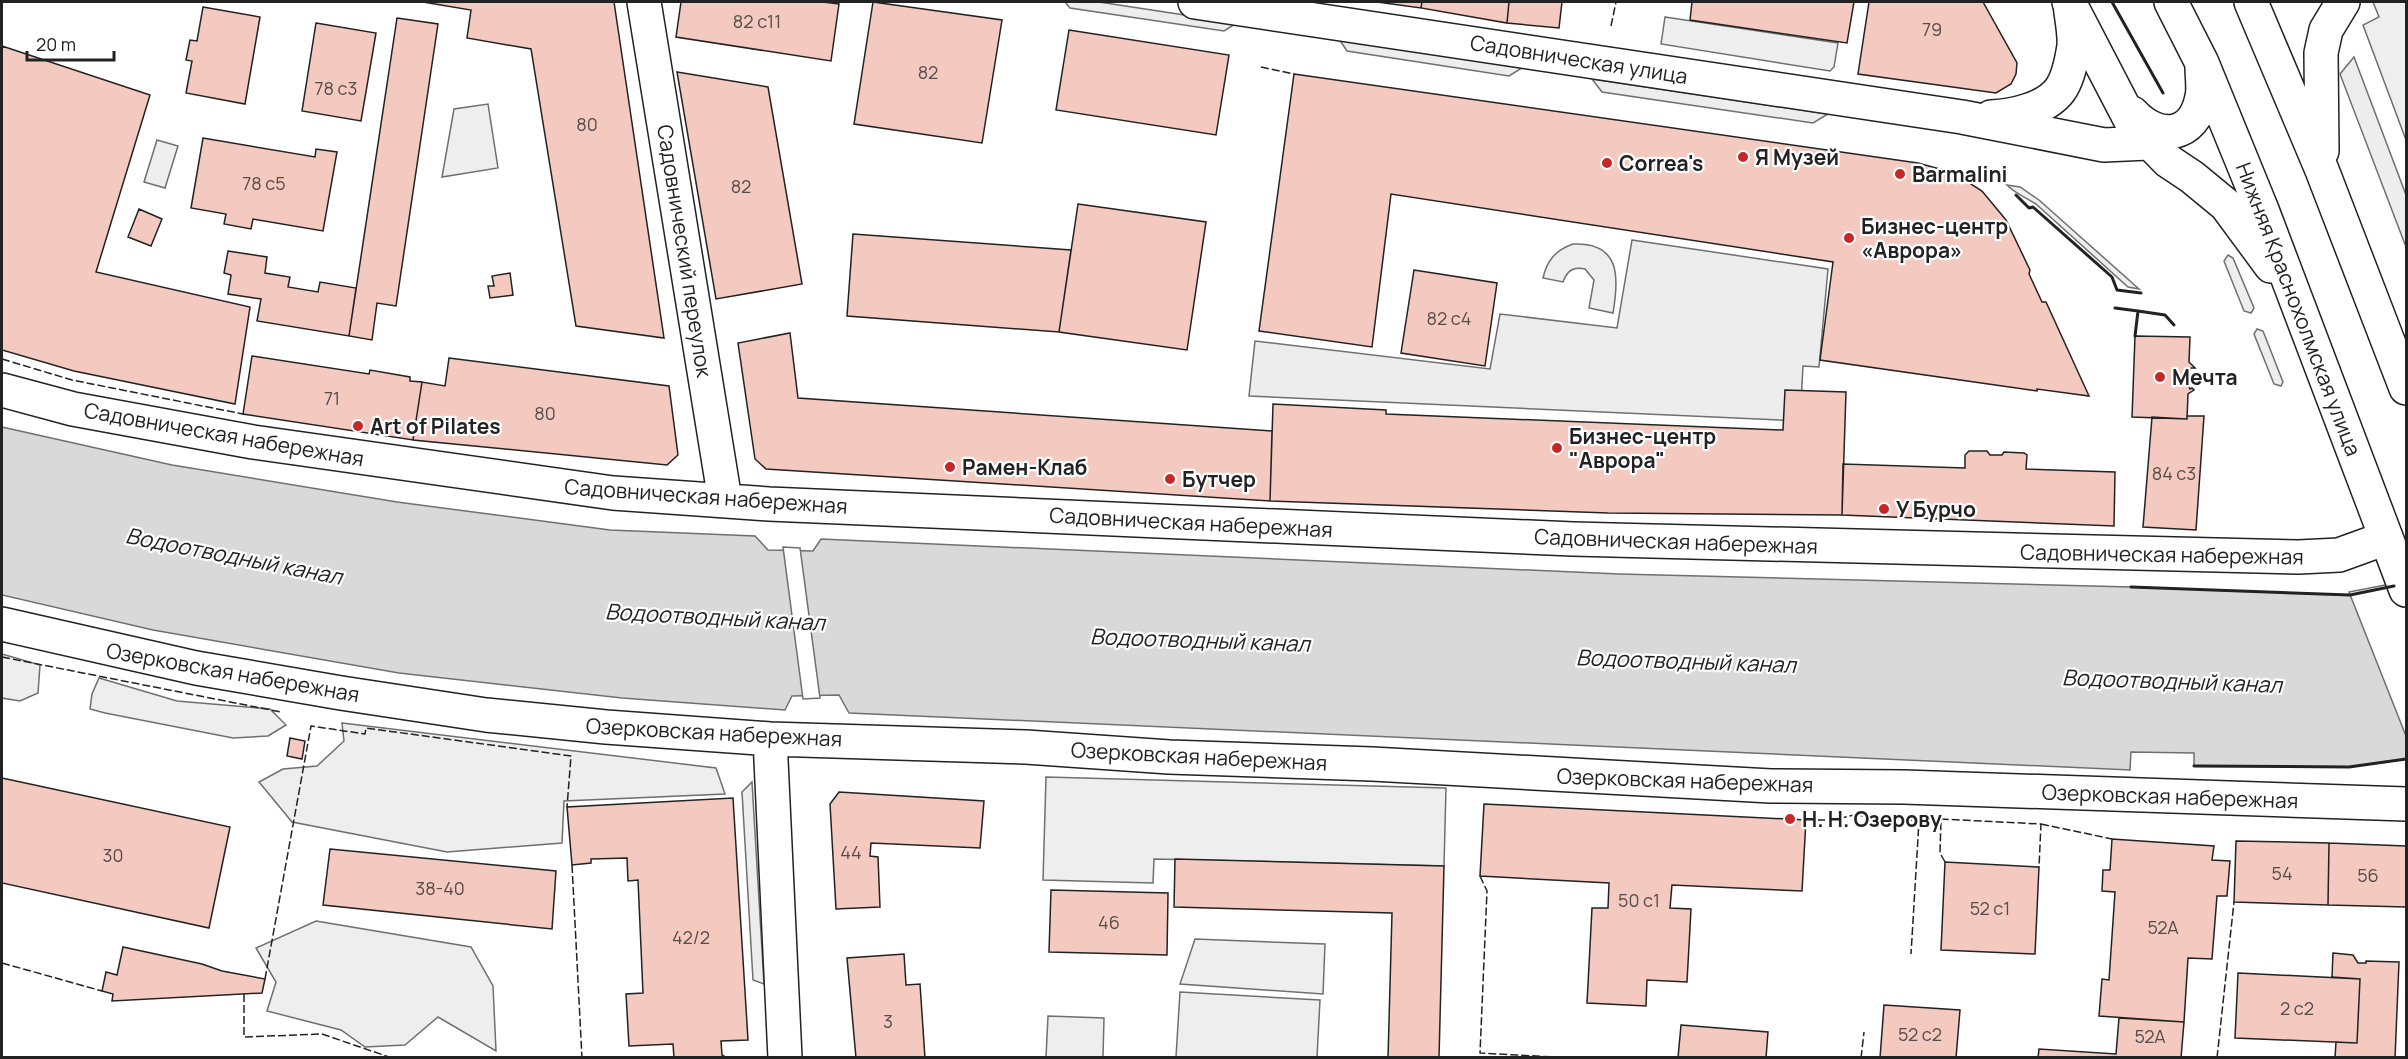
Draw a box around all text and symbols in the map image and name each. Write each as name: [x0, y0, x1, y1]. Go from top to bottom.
house number: 82 с11: [733, 9, 781, 33]
house number: 79: [1922, 17, 1942, 41]
scale bar: [27, 24, 114, 62]
street label: Садовническая улица: [1468, 28, 1690, 90]
text: 20 m: [36, 32, 76, 56]
house number: 82: [918, 60, 938, 84]
house number: 78 с3: [314, 76, 358, 100]
house number: 80: [576, 112, 598, 136]
street label: Садовнический переулок: [651, 123, 719, 380]
place label: Я Музей: [1755, 143, 1839, 171]
place label: Correa's: [1619, 149, 1703, 177]
marker: Я Музей: [1736, 150, 1750, 164]
marker: Correa's: [1600, 156, 1614, 170]
street label: Нижняя Краснохолмская улица: [2230, 158, 2368, 460]
place label: Barmalini: [1912, 160, 2008, 188]
marker: Barmalini: [1893, 167, 1907, 181]
house number: 78 с5: [242, 171, 286, 195]
house number: 82: [731, 174, 751, 198]
place label: Бизнес-центр «Аврора»: [1861, 212, 2008, 264]
marker: Бизнес-центр «Аврора»: [1842, 231, 1856, 245]
house number: 82 с4: [1427, 306, 1471, 330]
place label: Мечта: [2172, 363, 2238, 391]
marker: Мечта: [2153, 370, 2167, 384]
house number: 71: [324, 386, 340, 410]
street label: Садовническая набережная: [82, 396, 366, 472]
house number: 80: [534, 401, 556, 425]
place label: Art of Pilates: [370, 412, 501, 440]
marker: Art of Pilates: [351, 419, 365, 433]
place label: Бизнес-центр "Аврора": [1569, 422, 1716, 474]
marker: Бизнес-центр "Аврора": [1550, 441, 1564, 455]
place label: Рамен-Клаб: [962, 453, 1087, 481]
marker: Рамен-Клаб: [943, 460, 957, 474]
house number: 84 с3: [2152, 461, 2196, 485]
place label: Бутчер: [1182, 465, 1256, 493]
street label: Садовническая набережная: [564, 472, 848, 520]
marker: Бутчер: [1163, 472, 1177, 486]
place label: У Бурчо: [1896, 495, 1976, 523]
street label: Садовническая набережная: [1049, 501, 1333, 543]
marker: У Бурчо: [1877, 502, 1891, 516]
water label: Водоотводный канал: [123, 520, 347, 592]
street label: Садовническая набережная: [1534, 522, 1818, 560]
street label: Садовническая набережная: [2020, 538, 2304, 570]
water label: Водоотводный канал: [604, 596, 828, 638]
water label: Водоотводный канал: [1089, 621, 1313, 659]
street label: Озерковская набережная: [104, 636, 362, 708]
water label: Водоотводный канал: [1575, 642, 1799, 680]
water label: Водоотводный канал: [2061, 662, 2285, 700]
street label: Озерковская набережная: [585, 711, 843, 753]
street label: Озерковская набережная: [1070, 735, 1328, 777]
street label: Озерковская набережная: [1556, 762, 1814, 798]
street label: Озерковская набережная: [2041, 778, 2299, 814]
place label: Н. Н. Озерову: [1802, 805, 1942, 833]
marker: Н. Н. Озерову: [1783, 812, 1797, 826]
house number: 44: [840, 840, 862, 864]
house number: 30: [103, 843, 123, 867]
house number: 54: [2271, 861, 2293, 885]
house number: 56: [2357, 863, 2379, 887]
house number: 38-40: [415, 876, 465, 900]
house number: 50 с1: [1618, 888, 1660, 912]
house number: 52 с1: [1970, 896, 2010, 920]
house number: 46: [1098, 910, 1120, 934]
house number: 52А: [2147, 915, 2179, 939]
house number: 42/2: [672, 925, 710, 949]
house number: 2 с2: [2280, 996, 2314, 1020]
house number: 3: [883, 1009, 893, 1033]
house number: 52 с2: [1898, 1022, 1942, 1046]
house number: 52А: [2134, 1024, 2166, 1048]

